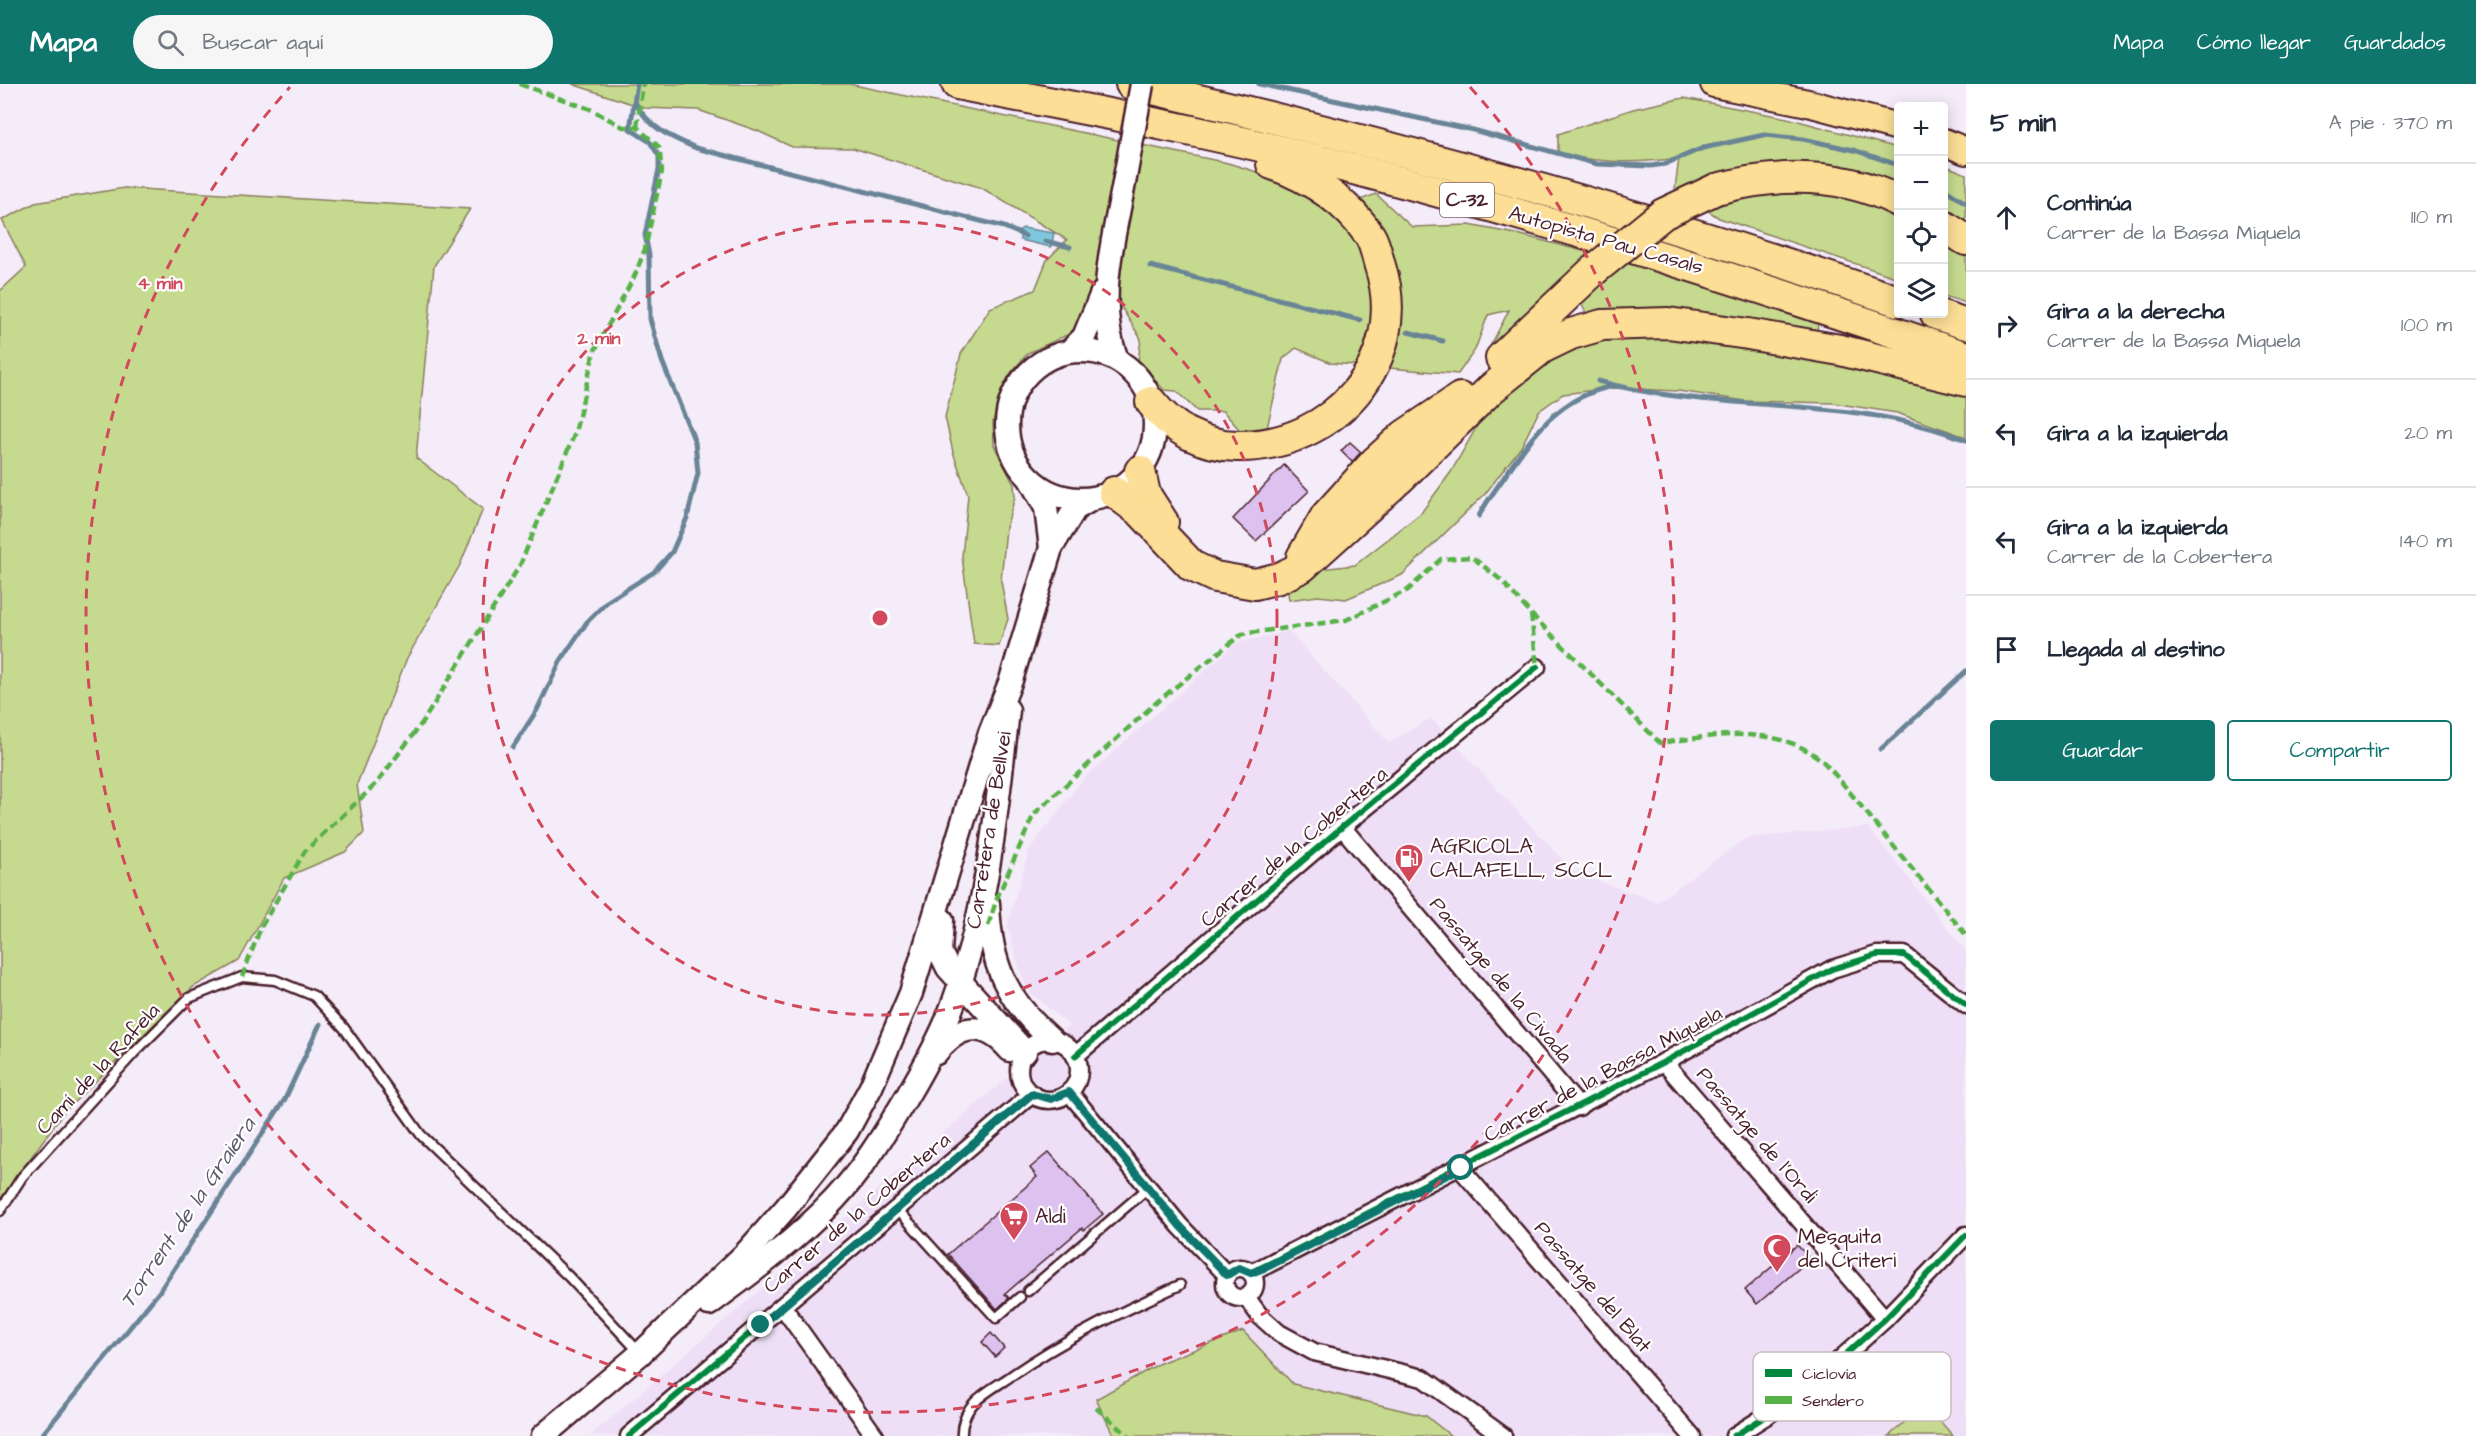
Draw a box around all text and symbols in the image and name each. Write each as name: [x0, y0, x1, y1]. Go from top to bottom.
search box: [133, 15, 553, 69]
text: Mapa: [30, 23, 97, 62]
icon: search: [154, 26, 187, 59]
text: Buscar aquí: [202, 27, 323, 58]
text: Mapa: [2113, 28, 2164, 57]
text: Cómo llegar: [2197, 28, 2311, 57]
text: Guardados: [2344, 28, 2446, 57]
map controls: [1894, 102, 1948, 318]
button: +: [1894, 102, 1948, 156]
text: 5 min: [1990, 105, 2056, 141]
text: A pie · 370 m: [2329, 109, 2452, 137]
button: −: [1894, 156, 1948, 210]
road number: C-32: [1440, 183, 1494, 217]
text: Continúa: [2047, 188, 2132, 219]
street label: Autopista Pau Casals: [1505, 198, 1707, 283]
icon: ahead: [1990, 201, 2023, 234]
text: 110 m: [2411, 203, 2452, 231]
button: locate: [1894, 210, 1948, 264]
text: Carrer de la Bassa Miquela: [2047, 219, 2300, 247]
button: layers: [1894, 264, 1948, 318]
text: 4 min: [137, 271, 183, 296]
text: Gira a la derecha: [2047, 296, 2224, 327]
icon: right: [1990, 309, 2023, 342]
text: 100 m: [2401, 311, 2452, 339]
text: 2 min: [576, 326, 621, 351]
text: Carrer de la Bassa Miquela: [2047, 327, 2300, 355]
icon: left: [1990, 417, 2023, 450]
text: Gira a la izquierda: [2047, 418, 2228, 449]
text: 20 m: [2404, 419, 2452, 447]
text: Gira a la izquierda: [2047, 512, 2228, 543]
icon: left: [1990, 525, 2023, 558]
text: 140 m: [2400, 527, 2452, 555]
text: Carrer de la Cobertera: [2047, 543, 2272, 571]
centre of rings: [870, 608, 890, 628]
icon: arrive: [1990, 633, 2023, 666]
text: Llegada al destino: [2047, 634, 2225, 665]
button: Guardar: [1990, 720, 2215, 781]
button: Compartir: [2227, 720, 2452, 781]
street label: Carretera de Bellvei: [959, 729, 1019, 931]
street label: Carrer de la Cobertera: [1194, 760, 1394, 934]
place label: AGRICOLA CALAFELL, SCCL: [1430, 832, 1613, 885]
fuel station icon: AGRICOLA CALAFELL, SCCL: [1393, 842, 1425, 884]
street label: Passatge de la Civada: [1421, 891, 1579, 1071]
street label: Camí de la Rafela: [29, 997, 167, 1141]
street label: Carrer de la Bassa Miquela: [1479, 999, 1728, 1149]
street label: Passatge de l'Ordi: [1688, 1061, 1824, 1211]
water label: Torrent de la Graiera: [113, 1110, 264, 1314]
street label: Carrer de la Cobertera: [757, 1126, 957, 1300]
route start: [1447, 1154, 1473, 1180]
supermarket icon: Aldi: [998, 1200, 1030, 1242]
place label: Aldi: [1035, 1202, 1066, 1231]
street label: Passatge del Blat: [1526, 1215, 1659, 1361]
place label: Mesquita del Criteri: [1798, 1222, 1896, 1275]
mosque icon: Mesquita del Criteri: [1761, 1232, 1793, 1274]
route end: [747, 1311, 773, 1337]
legend: [1753, 1352, 1951, 1421]
text: Ciclovía: [1802, 1363, 1856, 1385]
text: Sendero: [1802, 1390, 1864, 1412]

